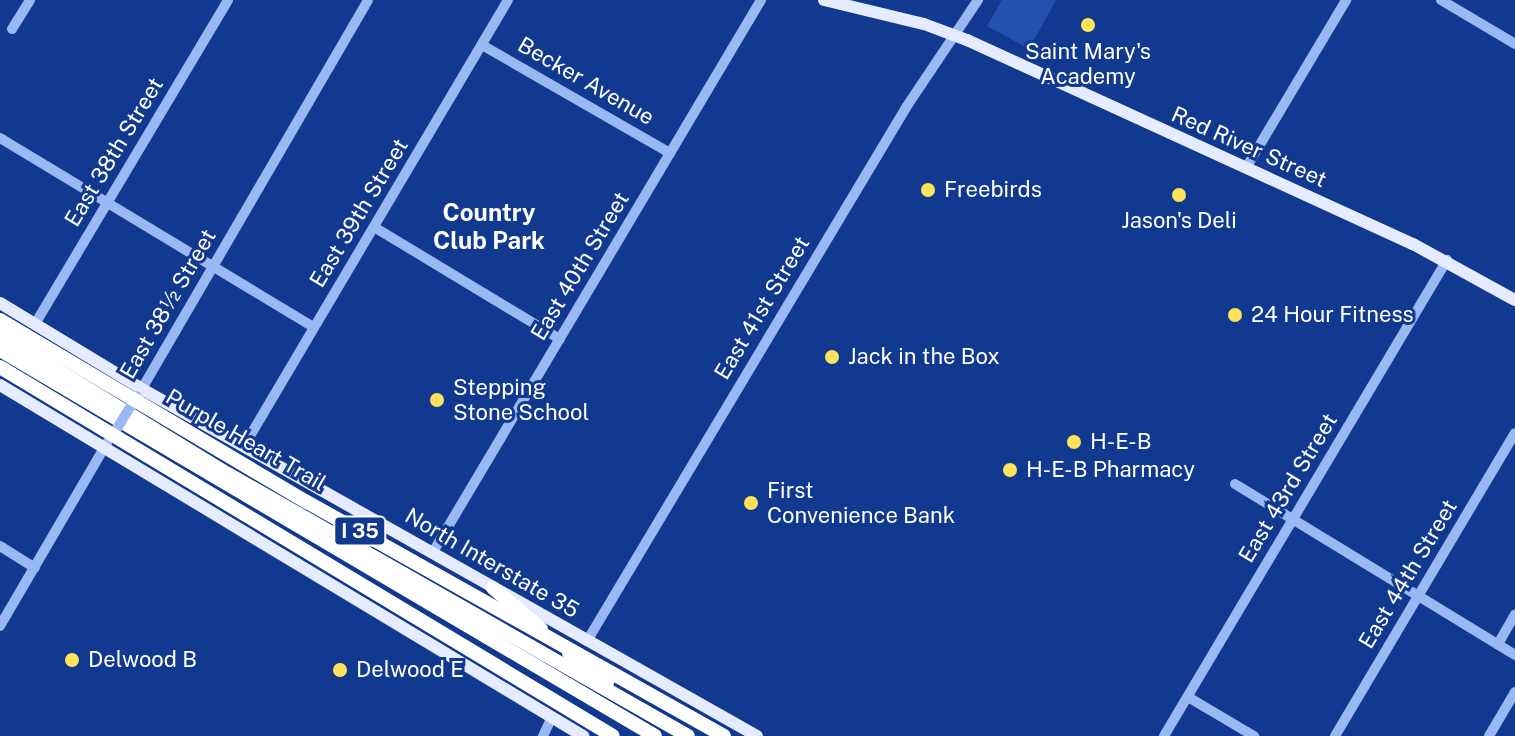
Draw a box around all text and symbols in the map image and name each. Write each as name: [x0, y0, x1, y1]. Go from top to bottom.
marker: Saint Mary's Academy: [1079, 16, 1097, 34]
street label: Becker Avenue: [513, 31, 659, 131]
place label: Saint Mary's Academy: [1025, 38, 1151, 90]
street label: East 38th Street: [59, 73, 169, 231]
street label: Red River Street: [1167, 101, 1331, 193]
street label: East 39th Street: [304, 134, 414, 292]
place label: Freebirds: [944, 177, 1042, 203]
marker: Freebirds: [919, 181, 937, 199]
marker: Jason's Deli: [1170, 186, 1188, 204]
street label: East 40th Street: [525, 187, 635, 345]
district label: Country Club Park: [433, 199, 545, 255]
place label: Jason's Deli: [1121, 208, 1237, 234]
street label: East 38½ Street: [115, 225, 221, 383]
street label: East 41st Street: [709, 232, 815, 384]
place label: 24 Hour Fitness: [1251, 302, 1414, 328]
marker: 24 Hour Fitness: [1226, 306, 1244, 324]
place label: Jack in the Box: [848, 344, 1000, 370]
marker: Jack in the Box: [823, 348, 841, 366]
place label: Stepping Stone School: [453, 374, 589, 426]
street label: Purple Heart Trail: [161, 383, 331, 497]
marker: Stepping Stone School: [428, 391, 446, 409]
street label: East 43rd Street: [1233, 409, 1343, 567]
place label: H-E-B: [1090, 429, 1151, 455]
marker: H-E-B: [1065, 433, 1083, 451]
place label: H-E-B Pharmacy: [1026, 457, 1195, 483]
marker: H-E-B Pharmacy: [1001, 461, 1019, 479]
place label: First Convenience Bank: [767, 477, 955, 528]
marker: First Convenience Bank: [742, 494, 760, 512]
street label: East 44th Street: [1353, 495, 1463, 653]
street label: North Interstate 35: [400, 502, 584, 624]
road number: I 35: [332, 515, 388, 547]
place label: Delwood B: [88, 647, 197, 673]
marker: Delwood B: [63, 651, 81, 669]
place label: Delwood E: [356, 657, 464, 683]
marker: Delwood E: [331, 661, 349, 679]

